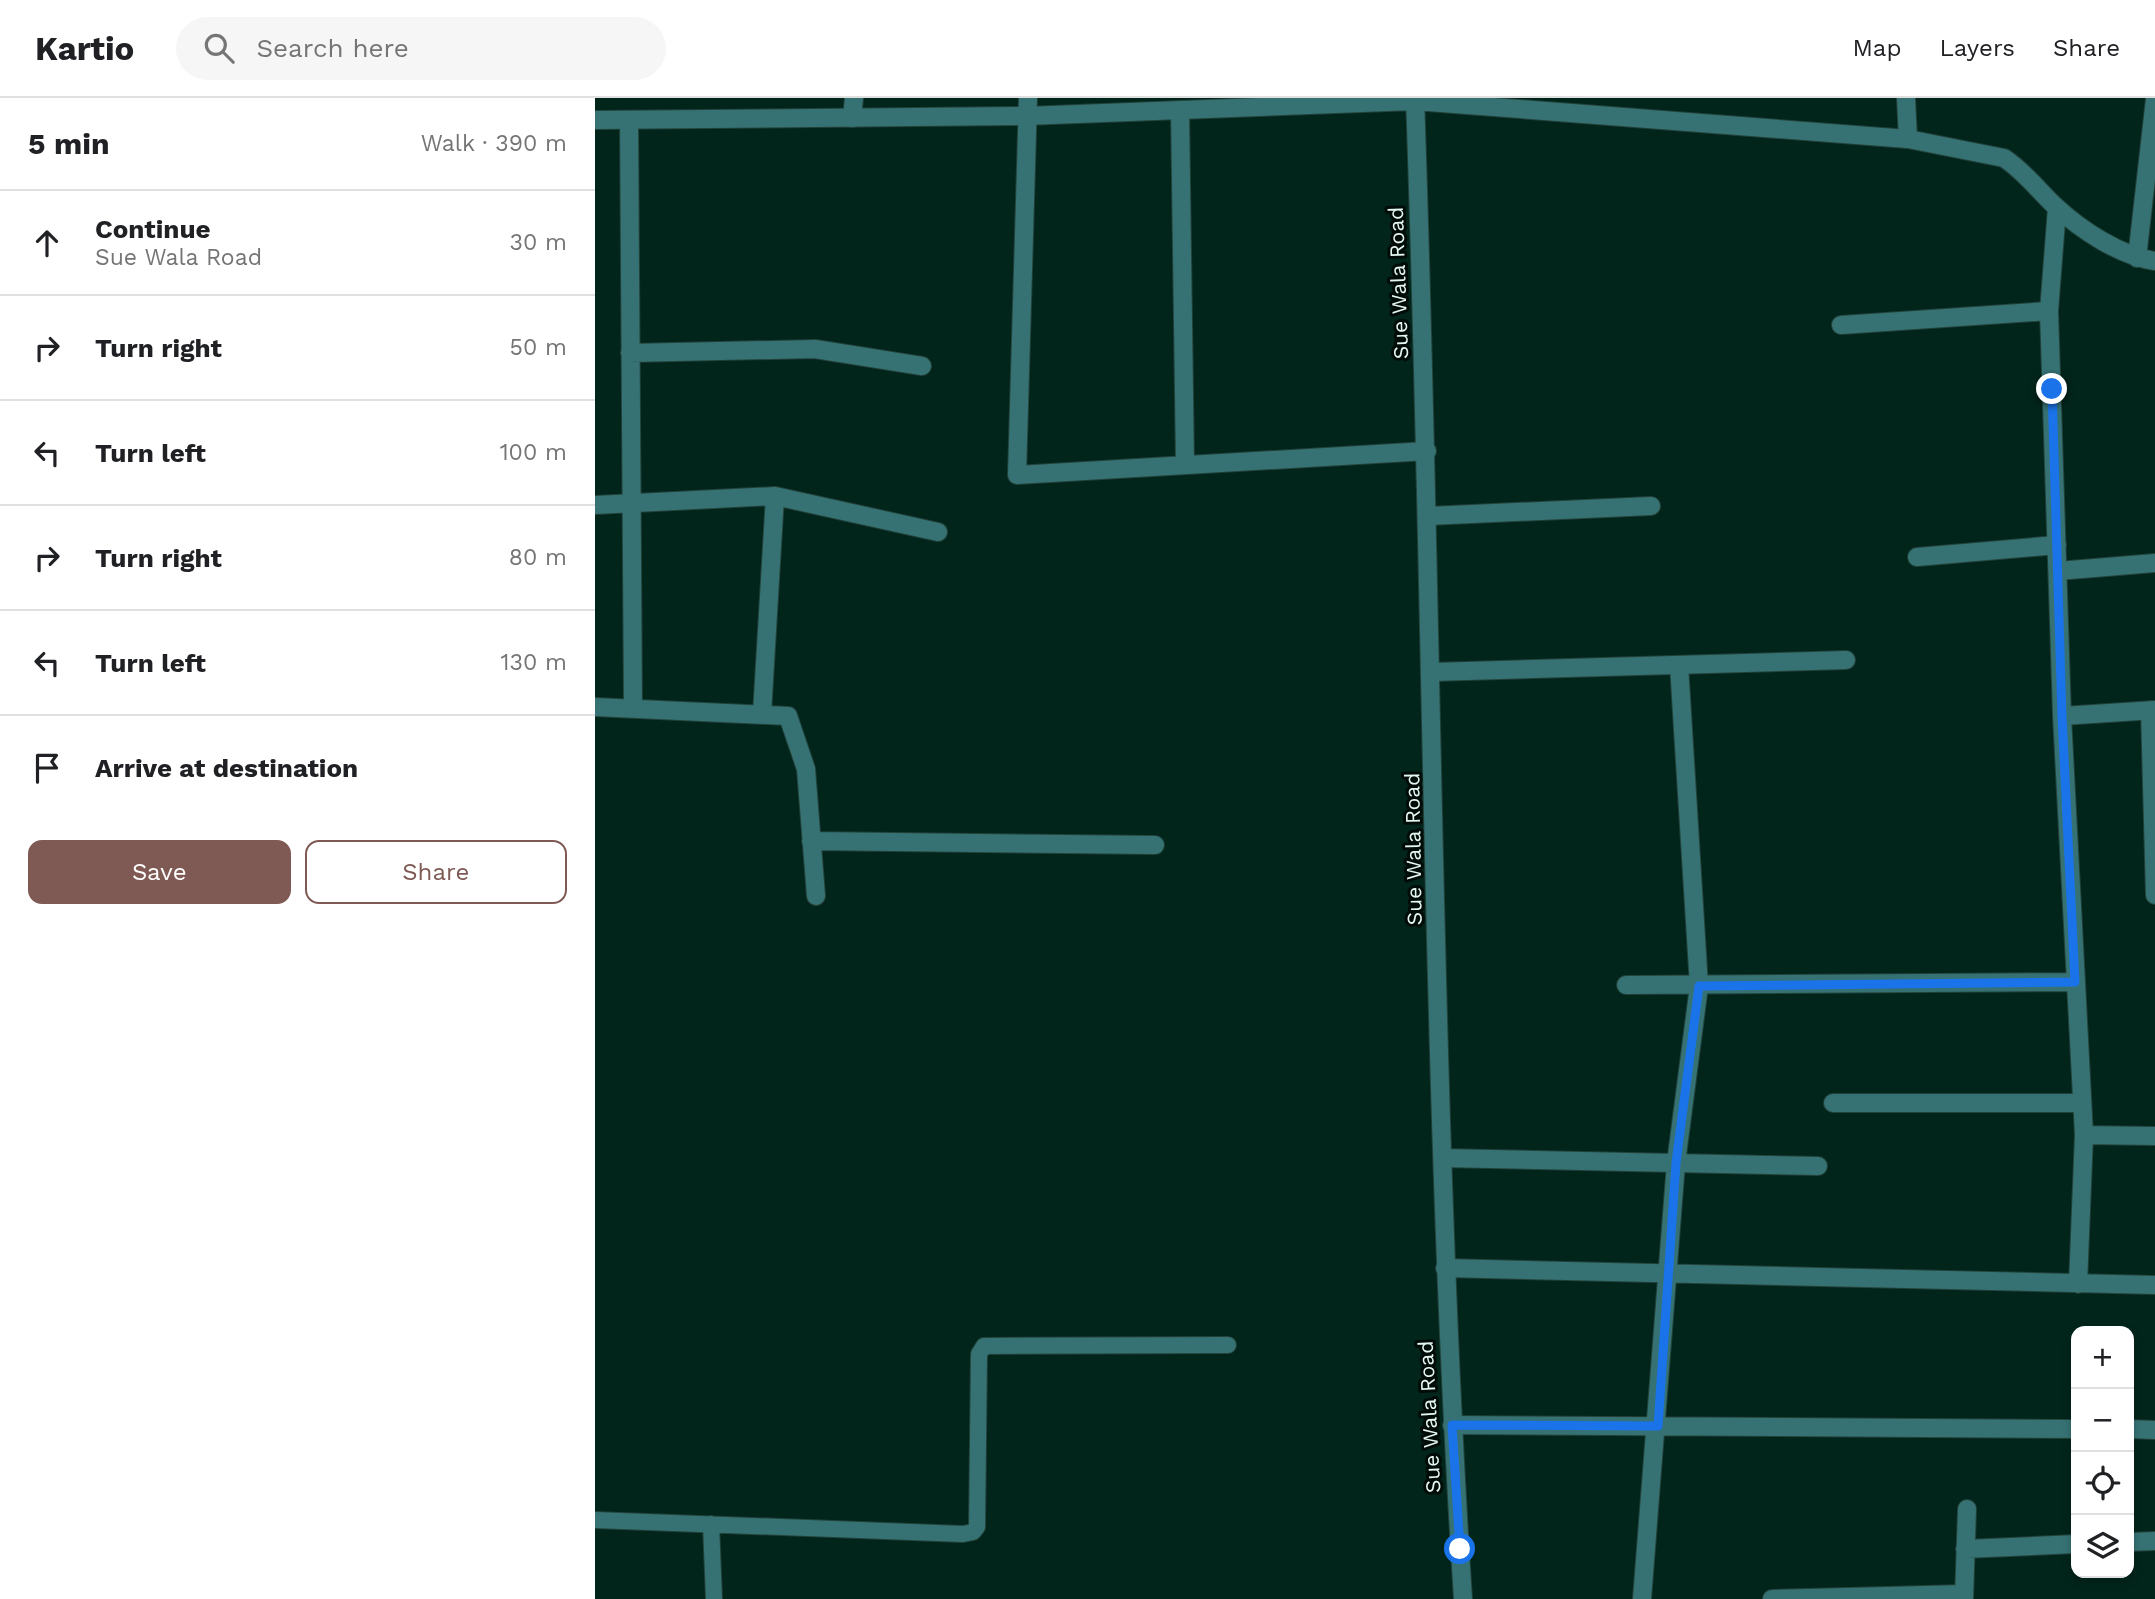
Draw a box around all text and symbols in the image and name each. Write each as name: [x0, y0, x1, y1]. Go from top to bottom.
search box: [176, 17, 666, 80]
text: Kartio: [35, 29, 134, 68]
icon: search: [200, 29, 238, 67]
text: Search here: [256, 33, 409, 63]
text: Map: [1853, 34, 1901, 62]
text: Layers: [1939, 34, 2015, 62]
text: Share: [2053, 34, 2120, 62]
text: 5 min: [28, 126, 110, 161]
text: Walk · 390 m: [421, 130, 567, 157]
street label: Sue Wala Road: [1383, 206, 1413, 360]
text: Continue: [95, 214, 211, 244]
icon: ahead: [28, 224, 66, 262]
text: 30 m: [510, 229, 567, 256]
text: Sue Wala Road: [95, 244, 262, 271]
icon: right: [28, 329, 66, 367]
text: Turn right: [95, 333, 222, 363]
text: 50 m: [510, 334, 567, 361]
route end: [2036, 373, 2067, 404]
icon: left: [28, 434, 66, 472]
text: Turn left: [95, 438, 206, 468]
text: 100 m: [500, 439, 567, 466]
icon: right: [28, 539, 66, 577]
text: Turn right: [95, 543, 222, 573]
text: 80 m: [509, 544, 567, 571]
icon: left: [28, 644, 66, 682]
text: Turn left: [95, 648, 206, 678]
text: 130 m: [501, 649, 567, 676]
icon: arrive: [28, 749, 66, 787]
text: Arrive at destination: [95, 753, 358, 783]
street label: Sue Wala Road: [1399, 773, 1427, 925]
button: Save: [28, 840, 291, 904]
button: Share: [305, 840, 567, 904]
map controls: [2071, 1326, 2134, 1578]
button: +: [2071, 1326, 2134, 1389]
street label: Sue Wala Road: [1413, 1340, 1445, 1494]
button: −: [2071, 1389, 2134, 1452]
button: locate: [2071, 1452, 2134, 1515]
button: layers: [2071, 1515, 2134, 1578]
route start: [1444, 1533, 1475, 1564]

